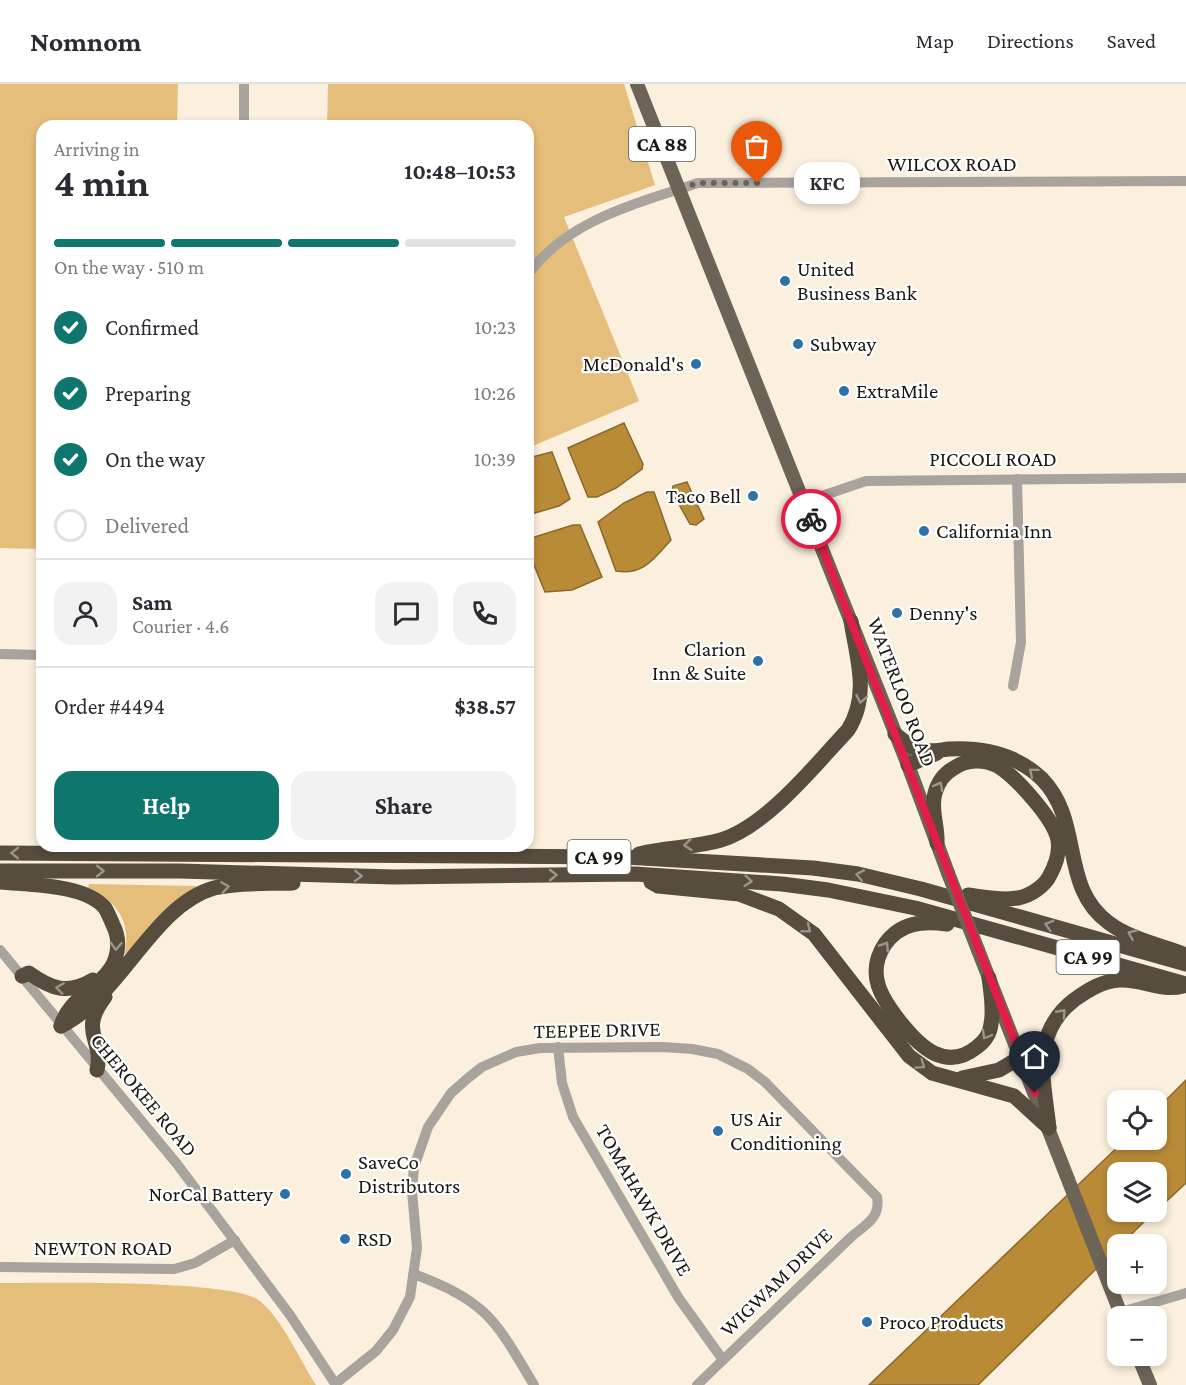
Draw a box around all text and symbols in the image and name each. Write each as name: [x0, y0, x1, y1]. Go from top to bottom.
text: Nomnom: [30, 26, 141, 57]
text: Map: [916, 29, 954, 53]
text: Directions: [987, 29, 1074, 53]
text: Saved: [1107, 29, 1156, 53]
pin: [731, 121, 782, 183]
road number: CA 88: [629, 127, 695, 161]
icon: bag: [740, 130, 773, 163]
text: Arriving in: [54, 138, 139, 160]
street label: WILCOX ROAD: [887, 152, 1017, 176]
text: 10:48–10:53: [404, 159, 516, 184]
text: 4 min: [54, 161, 149, 204]
callout: KFC: [793, 162, 859, 204]
text: KFC: [809, 172, 845, 194]
text: On the way · 510 m: [54, 256, 204, 278]
place label: United Business Bank: [797, 257, 917, 305]
marker: United Business Bank: [778, 274, 792, 288]
icon: check: [54, 311, 87, 344]
text: Confirmed: [105, 315, 199, 340]
text: 10:23: [474, 316, 516, 338]
place label: Subway: [810, 332, 877, 356]
marker: Subway: [791, 337, 805, 351]
place label: McDonald's: [583, 352, 684, 376]
marker: McDonald's: [689, 357, 703, 371]
icon: check: [54, 377, 87, 410]
place label: ExtraMile: [856, 379, 938, 403]
text: Preparing: [105, 381, 191, 406]
text: 10:26: [474, 382, 516, 404]
marker: ExtraMile: [837, 384, 851, 398]
icon: check: [54, 443, 87, 476]
text: On the way: [105, 447, 205, 472]
street label: PICCOLI ROAD: [929, 447, 1057, 471]
text: 10:39: [474, 448, 516, 470]
place label: Taco Bell: [666, 484, 741, 508]
marker: Taco Bell: [746, 489, 760, 503]
courier: [781, 489, 841, 549]
icon: bike: [795, 503, 828, 536]
text: Delivered: [105, 513, 189, 538]
place label: California Inn: [936, 519, 1052, 543]
marker: California Inn: [917, 524, 931, 538]
button: person: [54, 582, 117, 645]
button: chat: [375, 582, 438, 645]
button: phone: [453, 582, 516, 645]
text: Sam: [132, 590, 172, 615]
place label: Denny's: [909, 601, 977, 625]
marker: Denny's: [890, 606, 904, 620]
street label: WATERLOO ROAD: [862, 614, 942, 770]
text: Courier · 4.6: [132, 615, 230, 637]
place label: Clarion Inn & Suite: [652, 637, 746, 685]
marker: Clarion Inn & Suite: [751, 654, 765, 668]
text: Order #4494: [54, 694, 165, 719]
text: $38.57: [455, 694, 516, 719]
one-way arrow: [855, 694, 868, 704]
one-way arrow: [1029, 768, 1040, 779]
button: Help: [54, 771, 279, 840]
button: Share: [291, 771, 516, 840]
one-way arrow: [932, 782, 943, 792]
one-way arrow: [684, 838, 693, 851]
road number: CA 99: [568, 840, 630, 874]
one-way arrow: [11, 847, 20, 859]
one-way arrow: [96, 865, 105, 877]
one-way arrow: [549, 869, 558, 881]
one-way arrow: [856, 869, 866, 882]
one-way arrow: [354, 870, 363, 882]
one-way arrow: [744, 874, 753, 887]
one-way arrow: [220, 881, 230, 894]
one-way arrow: [1044, 920, 1055, 932]
one-way arrow: [800, 922, 811, 933]
one-way arrow: [1127, 929, 1138, 941]
road number: CA 99: [1056, 940, 1120, 974]
one-way arrow: [878, 941, 889, 952]
one-way arrow: [110, 942, 123, 951]
one-way arrow: [56, 983, 65, 995]
one-way arrow: [1055, 1009, 1066, 1019]
street label: TEEPEE DRIVE: [533, 1017, 661, 1043]
street label: CHEROKEE ROAD: [86, 1029, 202, 1161]
one-way arrow: [982, 1029, 993, 1039]
pin: [1009, 1031, 1060, 1093]
icon: home: [1018, 1040, 1051, 1073]
one-way arrow: [915, 1058, 926, 1069]
map controls: [1107, 1090, 1167, 1366]
button: locate: [1107, 1090, 1167, 1150]
place label: US Air Conditioning: [730, 1107, 842, 1155]
street label: TOMAHAWK DRIVE: [591, 1120, 697, 1280]
marker: US Air Conditioning: [711, 1124, 725, 1138]
place label: SaveCo Distributors: [358, 1150, 460, 1198]
button: layers: [1107, 1162, 1167, 1222]
marker: SaveCo Distributors: [339, 1167, 353, 1181]
place label: NorCal Battery: [149, 1182, 273, 1206]
marker: NorCal Battery: [278, 1187, 292, 1201]
street label: WIGWAM DRIVE: [715, 1223, 837, 1341]
place label: RSD: [357, 1227, 392, 1251]
marker: RSD: [338, 1232, 352, 1246]
button: +: [1107, 1234, 1167, 1294]
street label: NEWTON ROAD: [34, 1236, 172, 1260]
button: −: [1107, 1306, 1167, 1366]
place label: Proco Products: [879, 1310, 1004, 1334]
marker: Proco Products: [860, 1315, 874, 1329]

